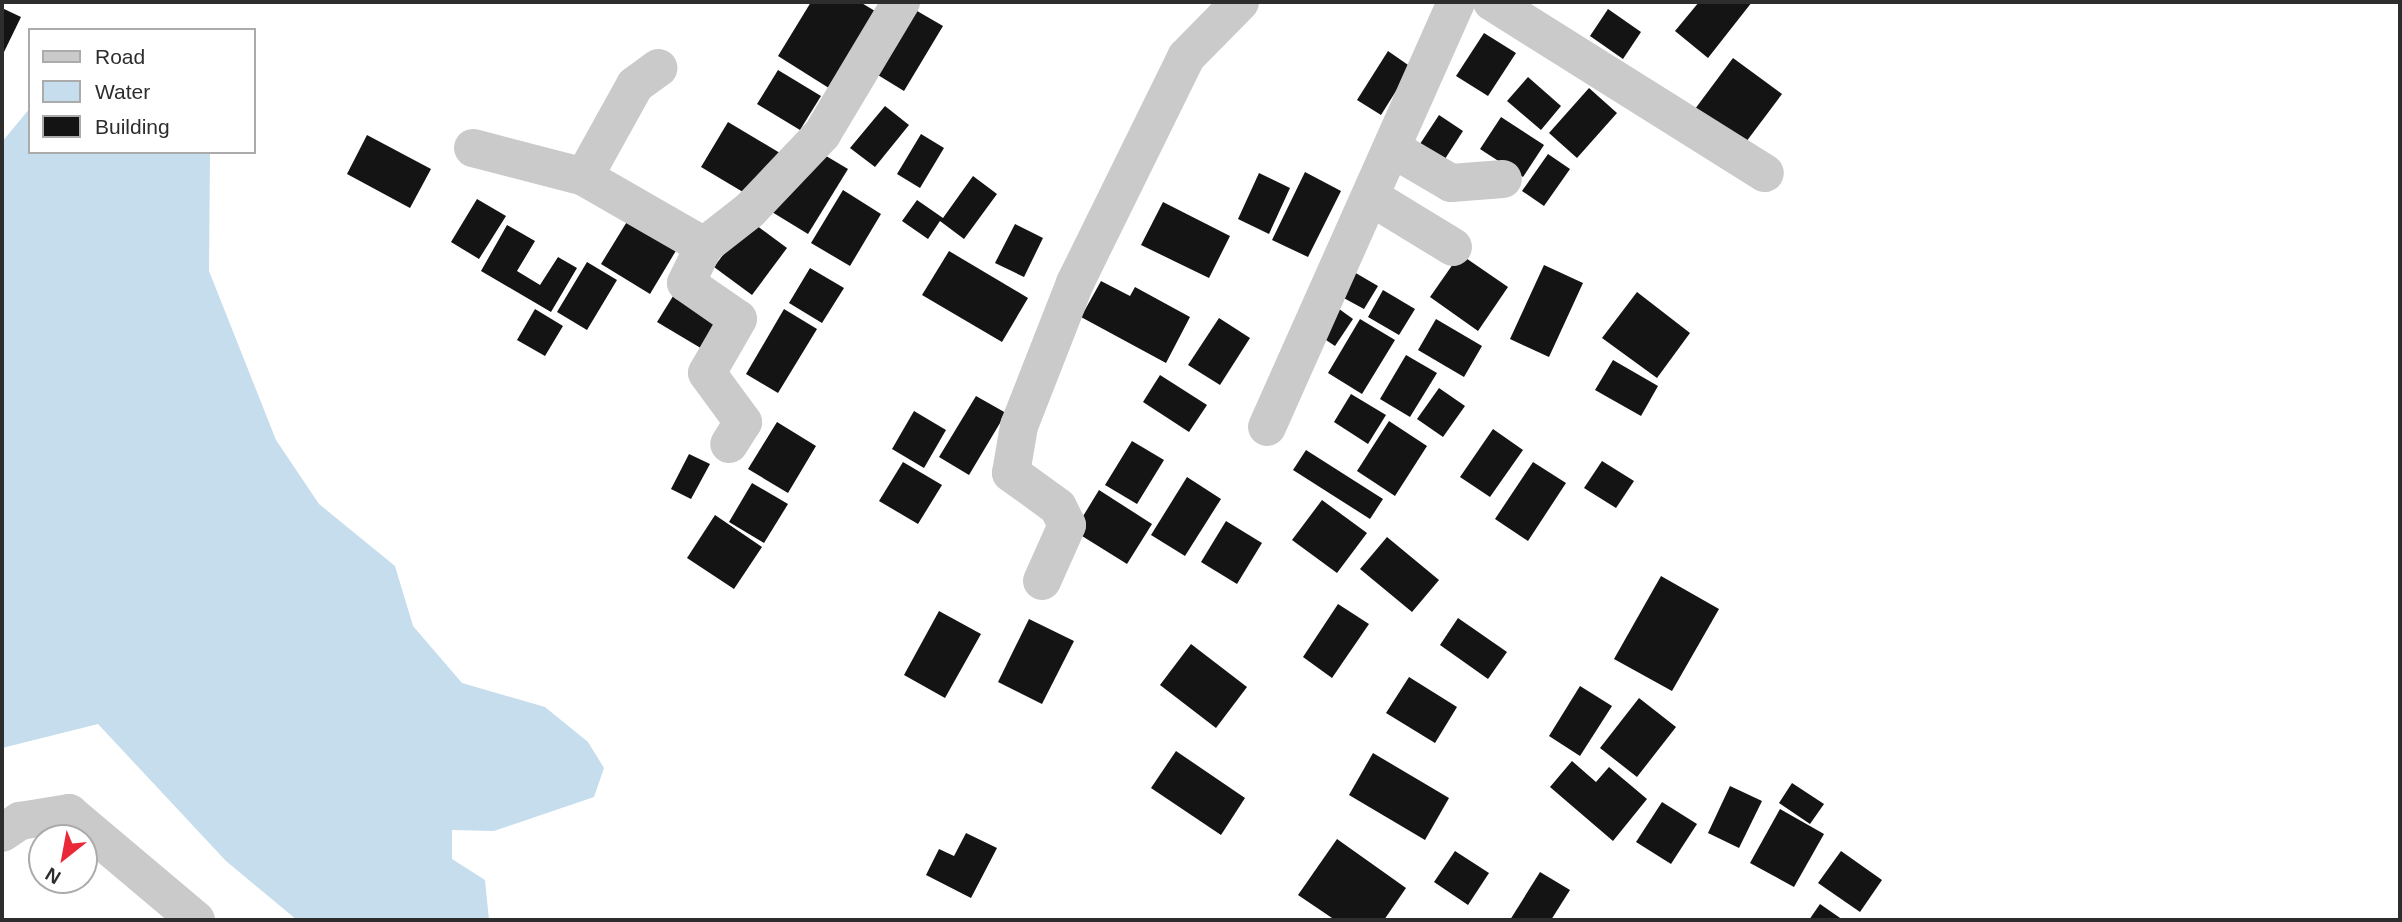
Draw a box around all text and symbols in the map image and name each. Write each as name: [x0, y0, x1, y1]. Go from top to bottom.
legend: [28, 28, 256, 154]
text: Road: [95, 45, 145, 68]
text: Water: [95, 80, 150, 103]
text: Building: [95, 115, 170, 138]
north arrow: [28, 824, 98, 894]
text: N: [42, 863, 64, 888]

